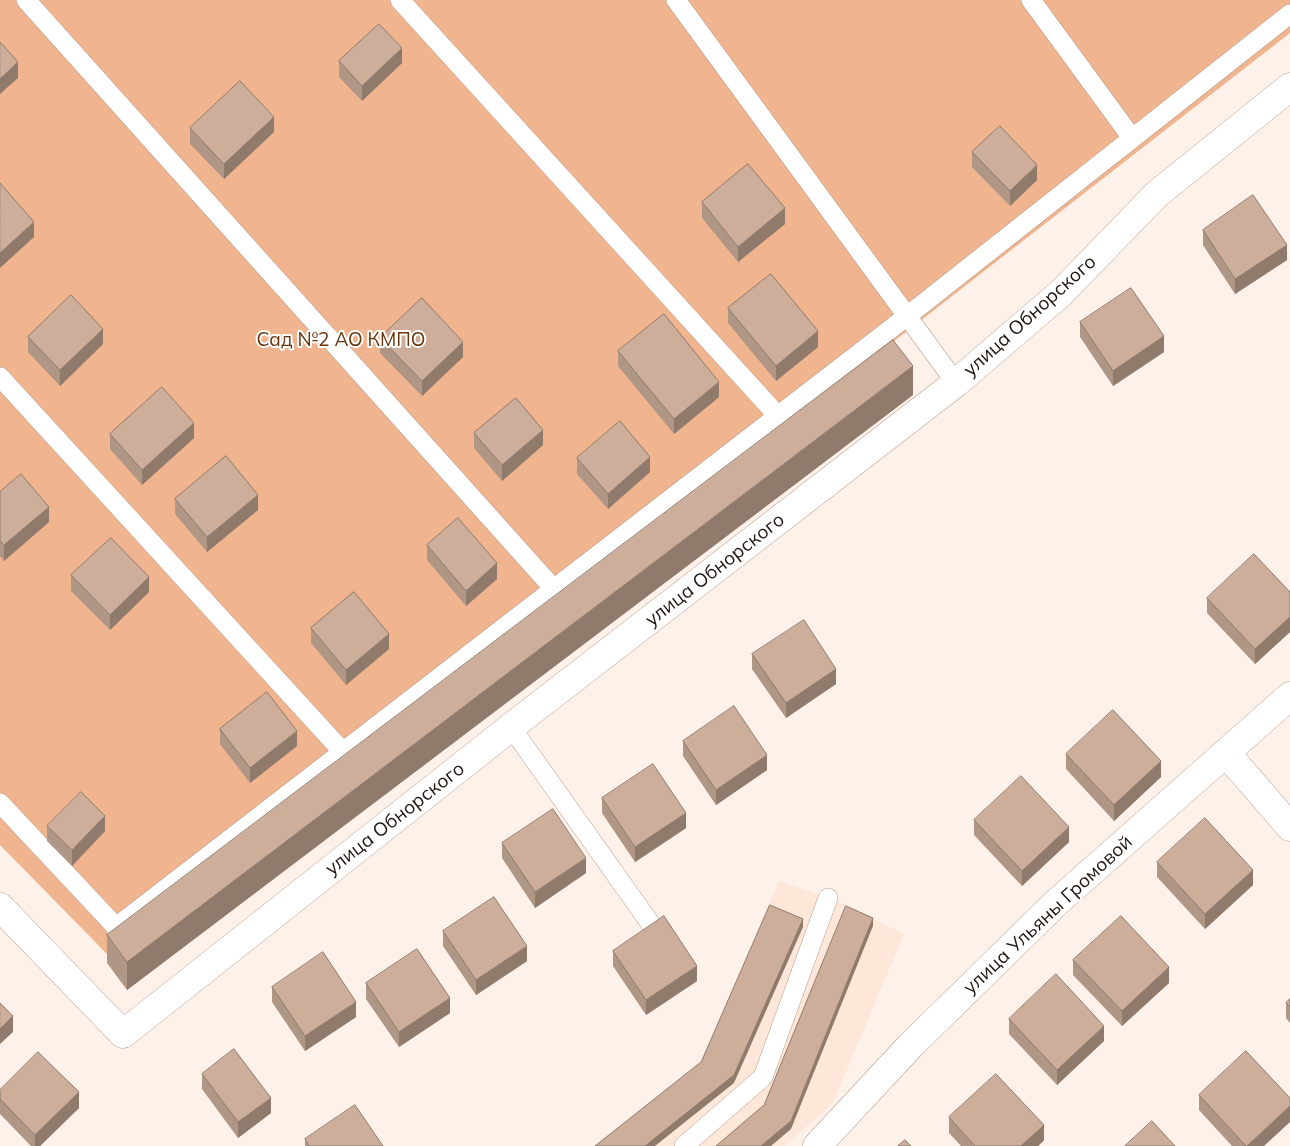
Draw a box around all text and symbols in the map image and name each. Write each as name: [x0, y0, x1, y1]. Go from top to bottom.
street label: улица Обнорского: [959, 251, 1101, 381]
park label: Сад №2 АО КМПО: [256, 329, 426, 351]
street label: улица Обнорского: [641, 509, 789, 631]
street label: улица Обнорского: [321, 758, 469, 880]
street label: улица Ульяны Громовой: [959, 831, 1137, 999]

